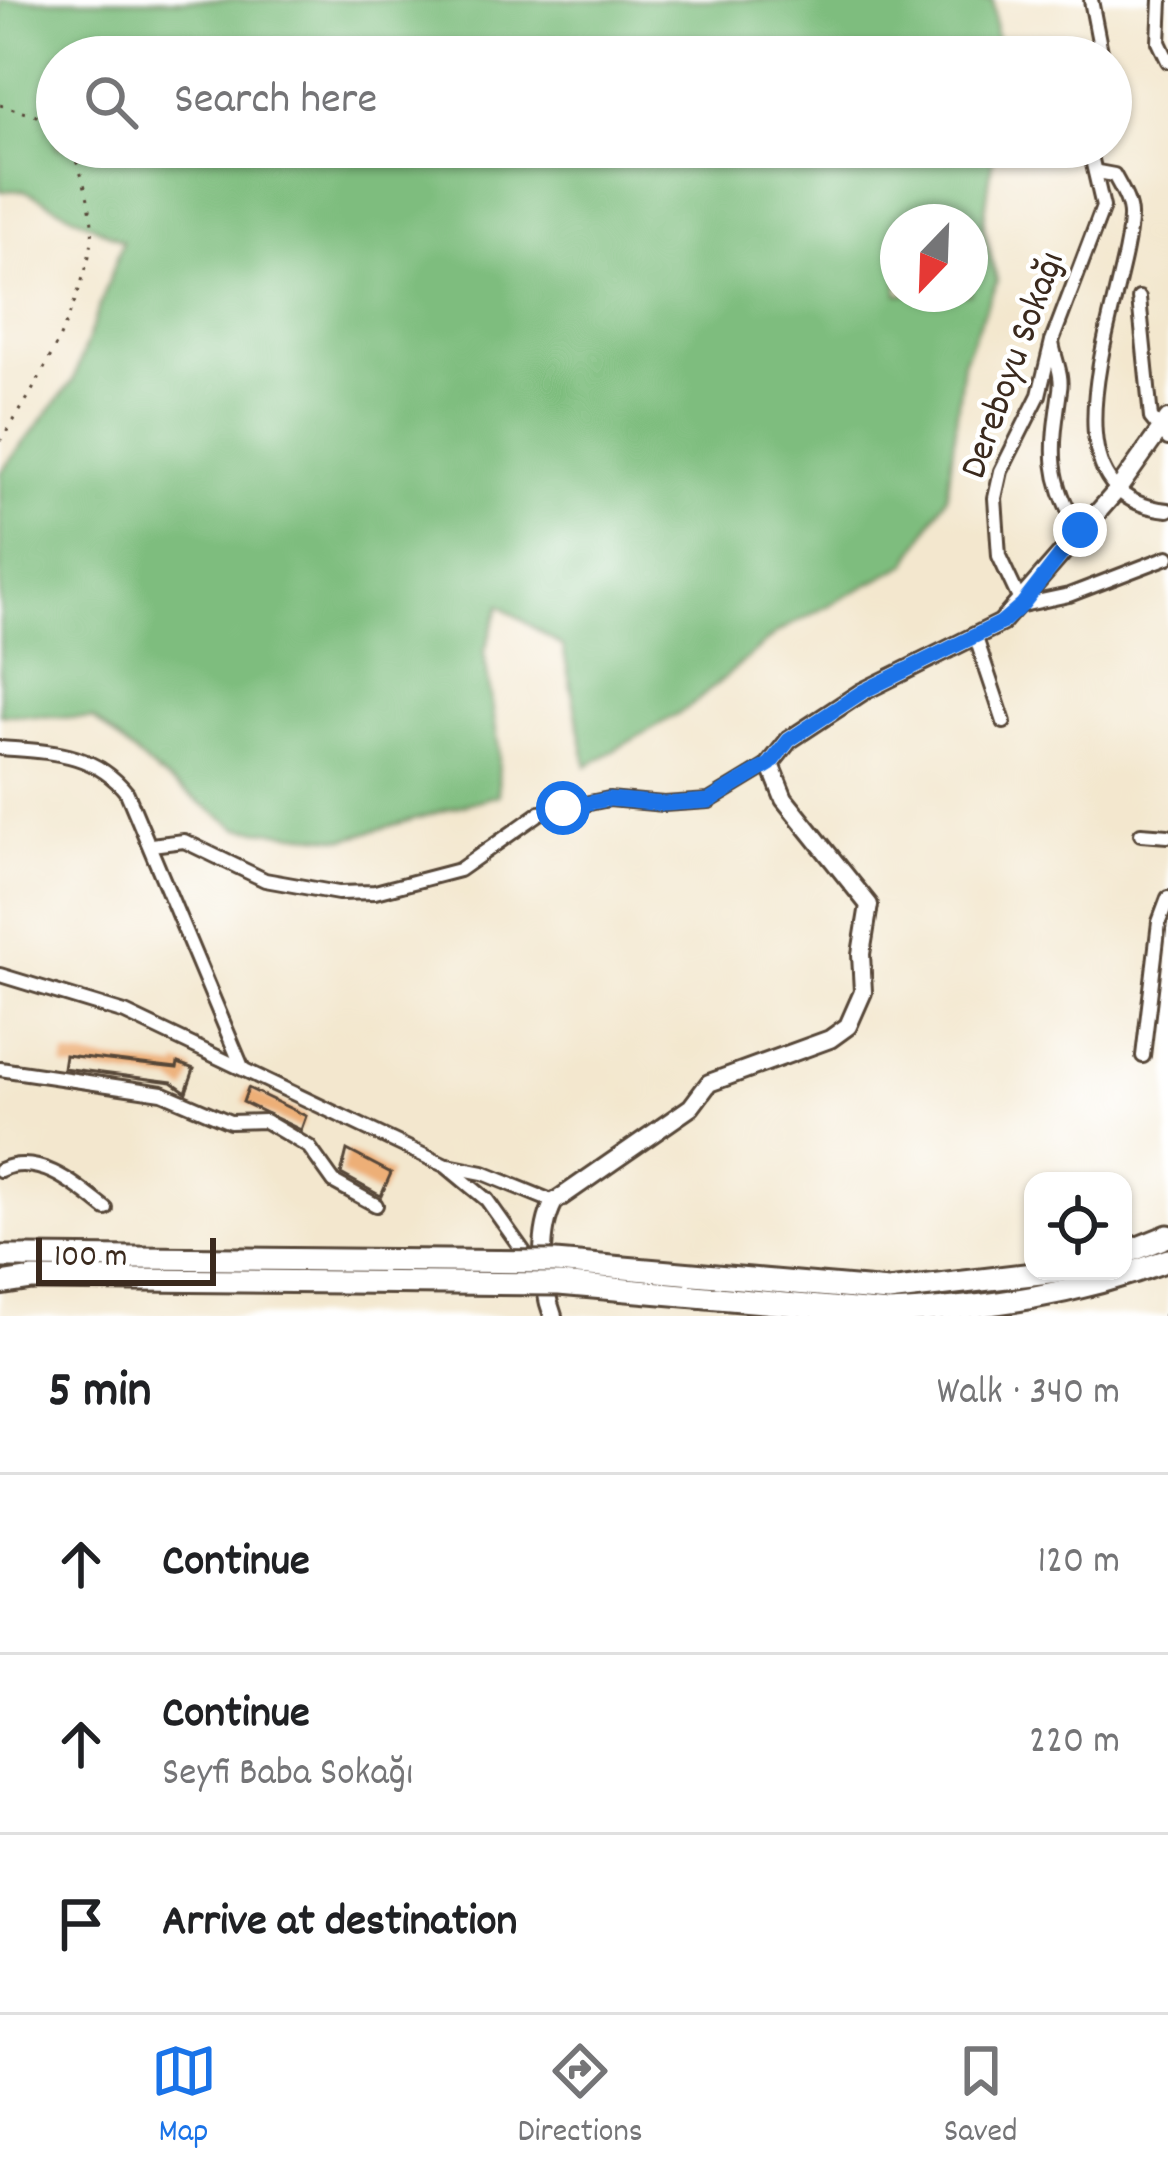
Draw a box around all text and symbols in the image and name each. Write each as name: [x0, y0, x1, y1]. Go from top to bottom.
search box: [36, 36, 1132, 168]
icon: search: [78, 69, 144, 135]
text: Search here: [174, 70, 377, 134]
north arrow: [880, 204, 988, 312]
street label: Dereboyu Sokağı: [948, 245, 1082, 487]
route end: [1053, 503, 1107, 557]
route start: [536, 781, 590, 835]
map controls: [1024, 1172, 1132, 1280]
button: locate: [1024, 1172, 1132, 1280]
scale bar: [36, 1232, 216, 1285]
text: 100 m: [54, 1235, 127, 1282]
text: 5 min: [48, 1358, 151, 1430]
text: Walk · 340 m: [937, 1367, 1120, 1422]
icon: ahead: [48, 1531, 114, 1597]
text: Continue: [162, 1532, 310, 1596]
text: 120 m: [1037, 1536, 1120, 1591]
text: Continue: [162, 1684, 310, 1748]
icon: ahead: [48, 1711, 114, 1777]
text: 220 m: [1029, 1716, 1120, 1771]
text: Seyfi Baba Sokağı: [162, 1748, 413, 1803]
icon: arrive: [48, 1891, 114, 1957]
text: Arrive at destination: [162, 1892, 517, 1956]
tab: Map: [151, 2038, 217, 2157]
tab: Directions: [518, 2038, 643, 2157]
tab: Saved: [944, 2038, 1017, 2157]

